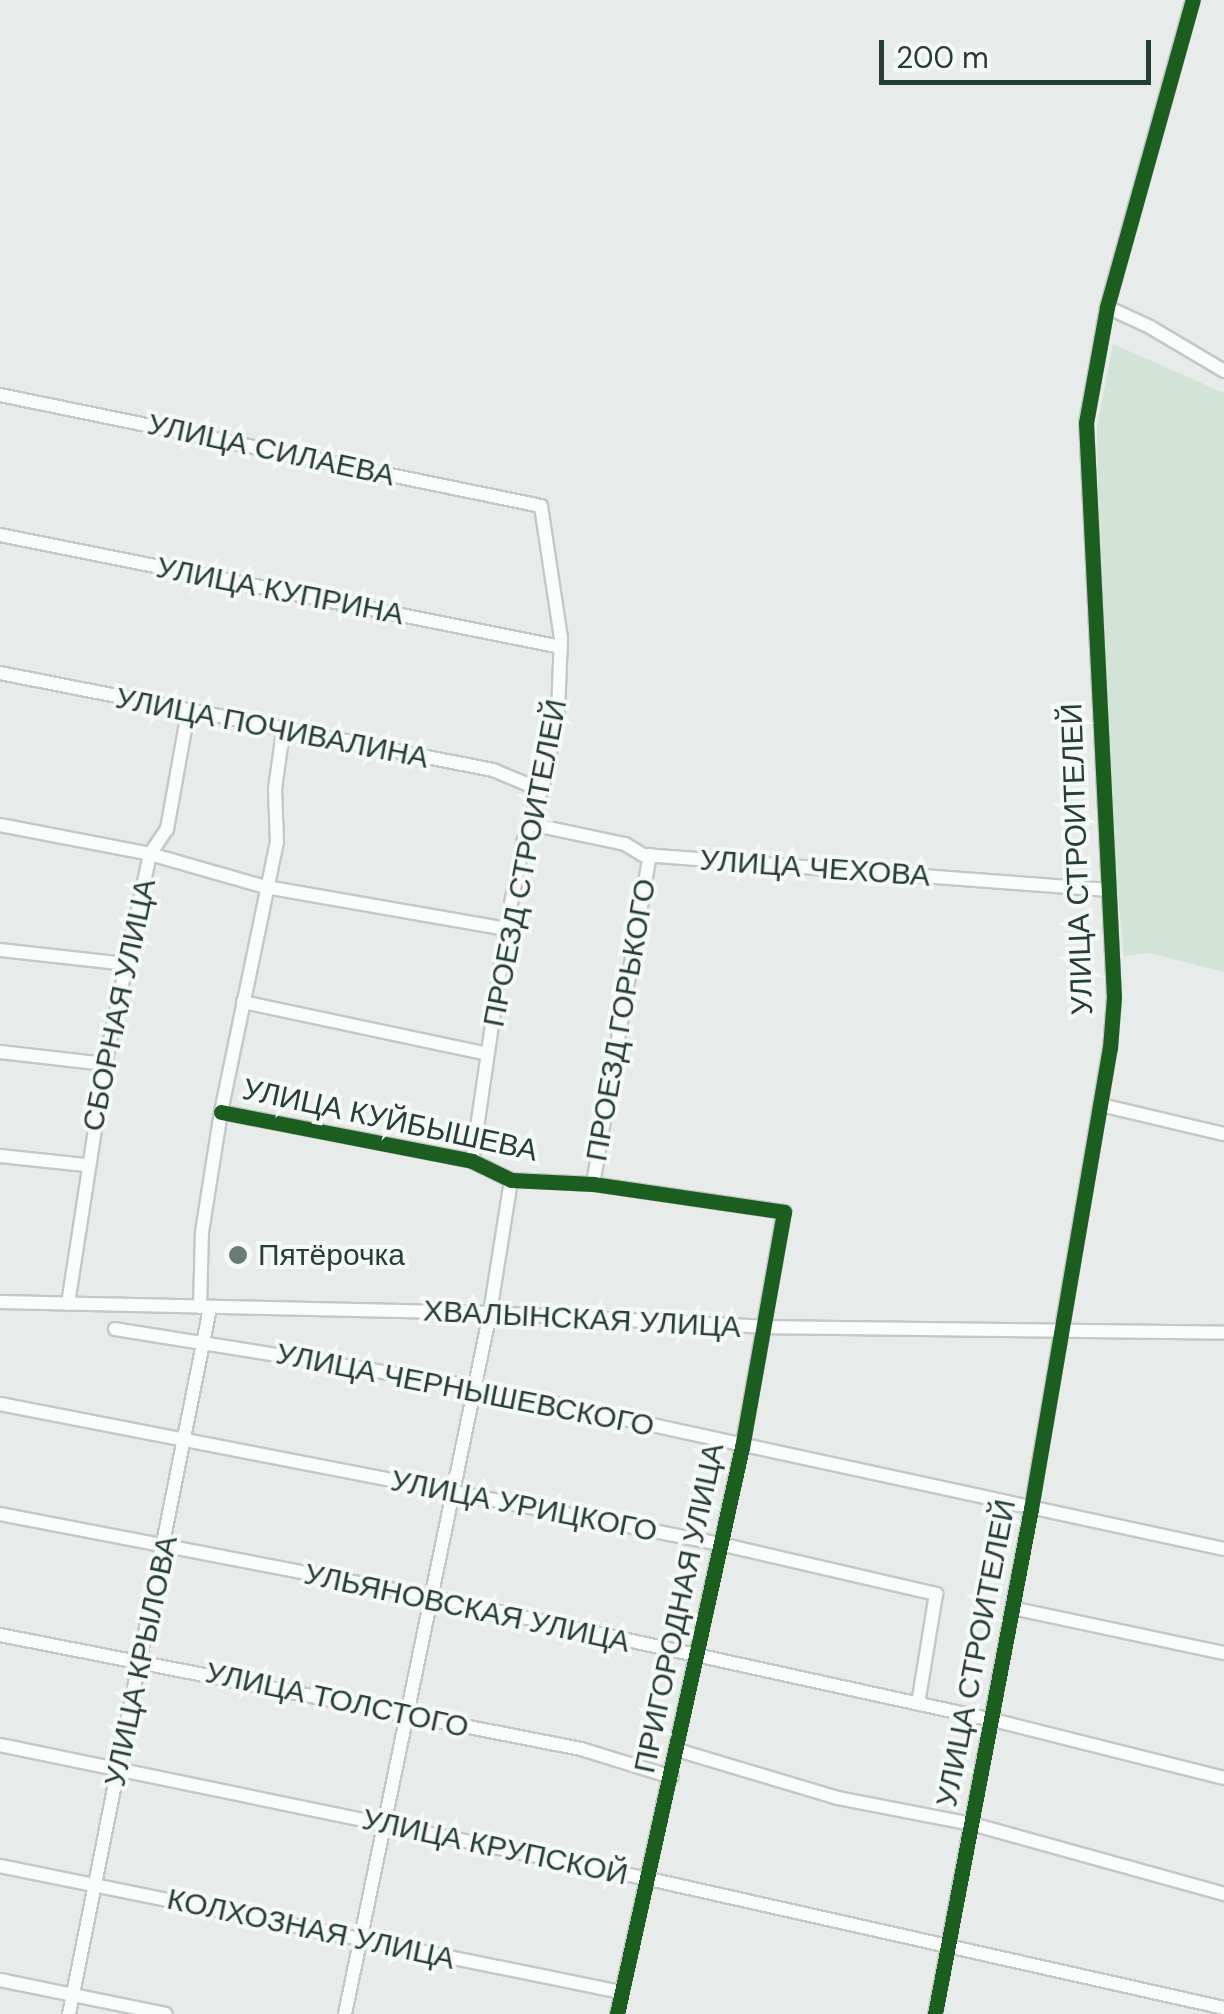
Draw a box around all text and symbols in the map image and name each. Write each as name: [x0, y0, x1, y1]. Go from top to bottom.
scale bar: [884, 20, 1156, 82]
text: 200 m: [896, 38, 989, 77]
street label: УЛИЦА СИЛАЕВА: [144, 406, 398, 494]
street label: УЛИЦА КУПРИНА: [153, 549, 407, 633]
street label: УЛИЦА ПОЧИВАЛИНА: [113, 680, 431, 776]
street label: ПРОЕЗД СТРОИТЕЛЕЙ: [476, 696, 574, 1030]
street label: УЛИЦА СТРОИТЕЛЕЙ: [1054, 702, 1100, 1016]
street label: УЛИЦА ЧЕХОВА: [699, 842, 931, 894]
street label: СБОРНАЯ УЛИЦА: [75, 875, 163, 1135]
street label: ПРОЕЗД ГОРЬКОГО: [578, 876, 664, 1164]
street label: УЛИЦА КУЙБЫШЕВА: [239, 1071, 541, 1169]
place label: Пятёрочка: [258, 1237, 405, 1273]
marker: Пятёрочка: [227, 1244, 249, 1266]
street label: ХВАЛЫНСКАЯ УЛИЦА: [422, 1293, 742, 1345]
street label: УЛИЦА ЧЕРНЫШЕВСКОГО: [273, 1336, 657, 1444]
street label: ПРИГОРОДНАЯ УЛИЦА: [626, 1440, 732, 1776]
street label: УЛИЦА УРИЦКОГО: [388, 1463, 660, 1549]
street label: УЛИЦА СТРОИТЕЛЕЙ: [929, 1496, 1023, 1810]
street label: УЛИЦА КРЫЛОВА: [97, 1532, 185, 1790]
street label: УЛЬЯНОВСКАЯ УЛИЦА: [301, 1556, 633, 1660]
street label: УЛИЦА ТОЛСТОГО: [202, 1655, 472, 1745]
street label: УЛИЦА КРУПСКОЙ: [359, 1801, 631, 1893]
street label: КОЛХОЗНАЯ УЛИЦА: [164, 1881, 458, 1977]

